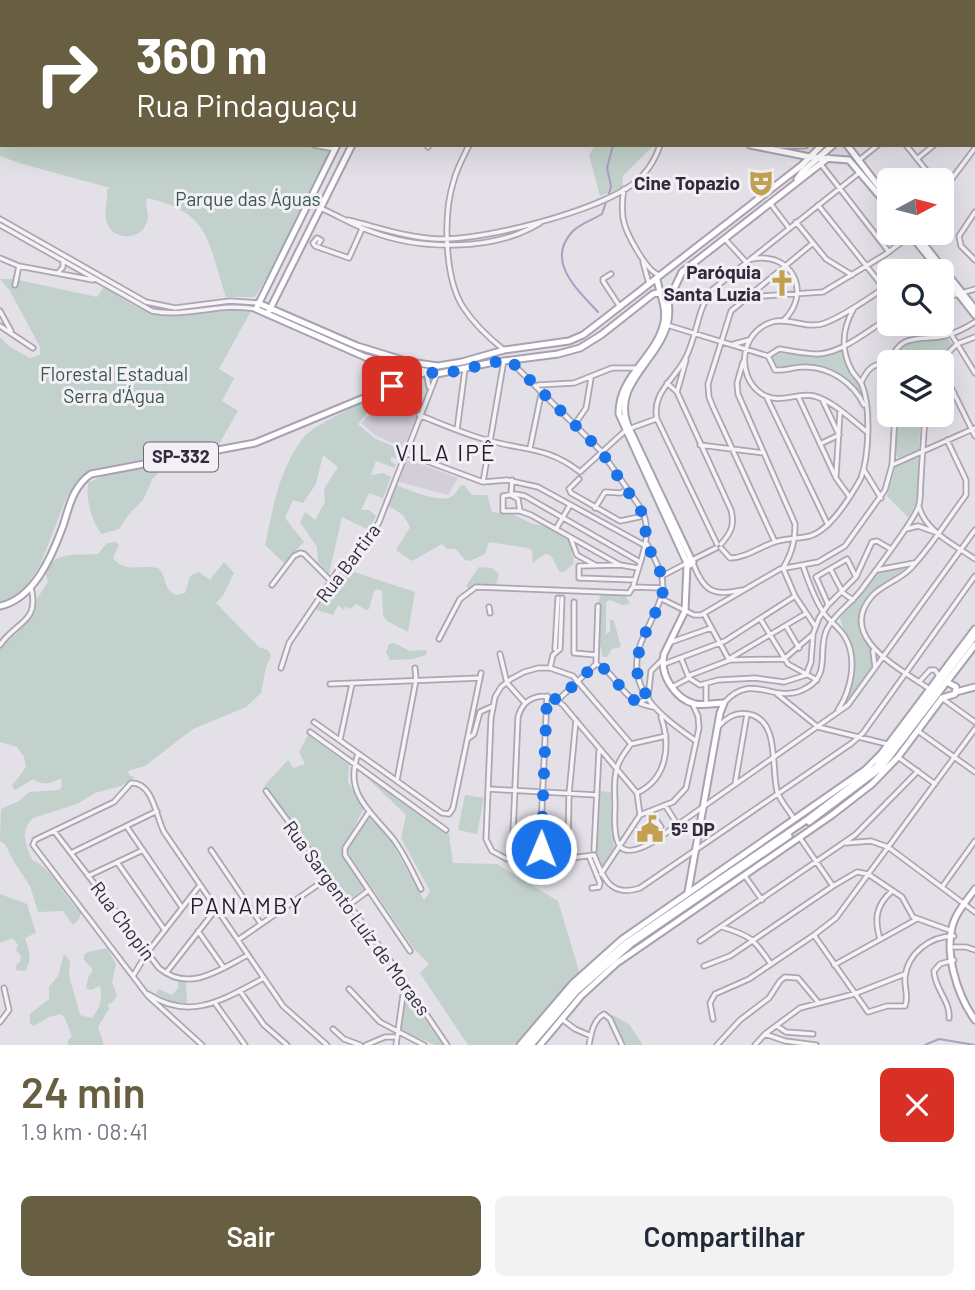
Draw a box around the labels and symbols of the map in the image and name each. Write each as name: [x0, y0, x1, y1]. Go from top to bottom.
theatre icon: Cine Topazio: [746, 168, 776, 198]
north arrow: [877, 168, 954, 245]
place label: Cine Topazio: [634, 171, 740, 194]
park label: Parque das Águas: [175, 187, 321, 210]
place label: Paróquia Santa Luzia: [663, 260, 761, 305]
church icon: Paróquia Santa Luzia: [767, 268, 797, 298]
pin: [362, 356, 422, 416]
park label: Florestal Estadual Serra d'Água: [40, 362, 188, 407]
district label: VILA IPÊ: [395, 438, 497, 466]
road number: SP-332: [144, 443, 218, 472]
street label: Rua Bartira: [311, 519, 385, 607]
position arrow: [504, 812, 578, 886]
public building icon: 5º DP: [635, 814, 665, 844]
street label: Rua Sargento Luíz de Moraes: [279, 816, 436, 1020]
place label: 5º DP: [671, 817, 715, 840]
street label: Rua Chopin: [86, 877, 161, 965]
district label: PANAMBY: [190, 891, 304, 919]

